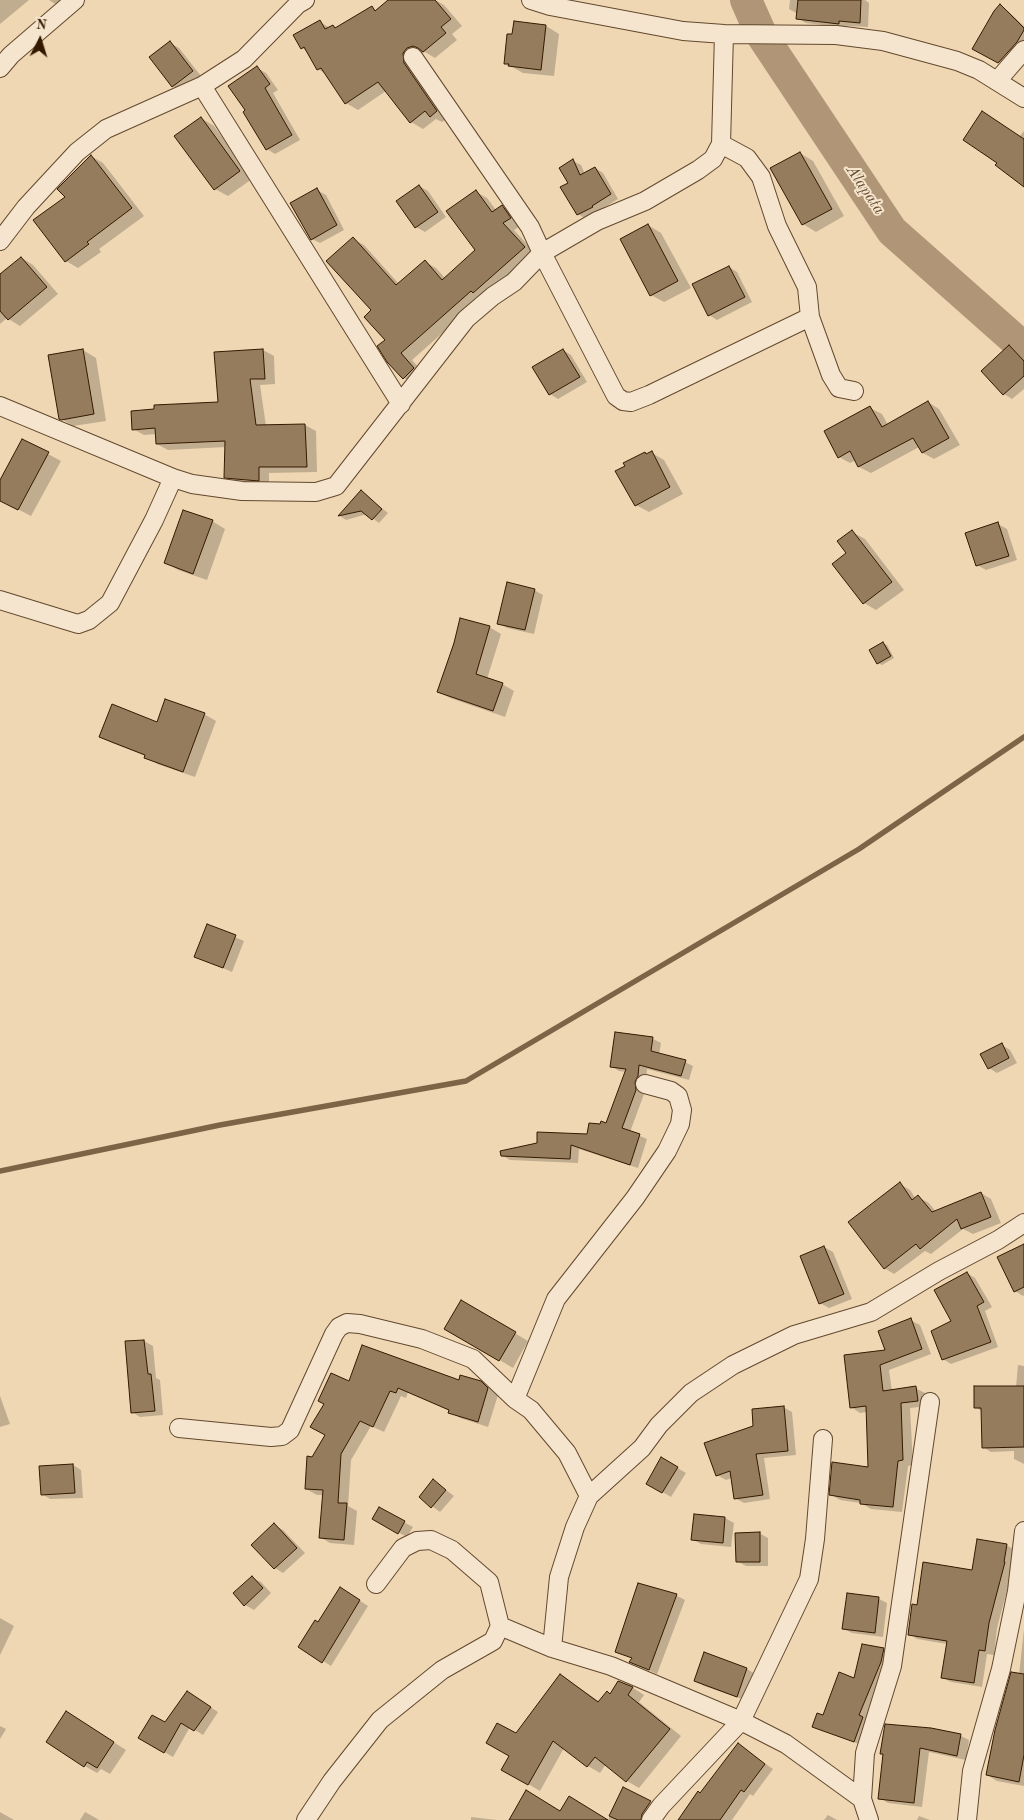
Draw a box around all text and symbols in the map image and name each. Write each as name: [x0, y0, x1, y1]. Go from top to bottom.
north arrow: [15, 15, 65, 65]
text: N: [35, 18, 47, 32]
water label: Alapata: [841, 162, 889, 218]

